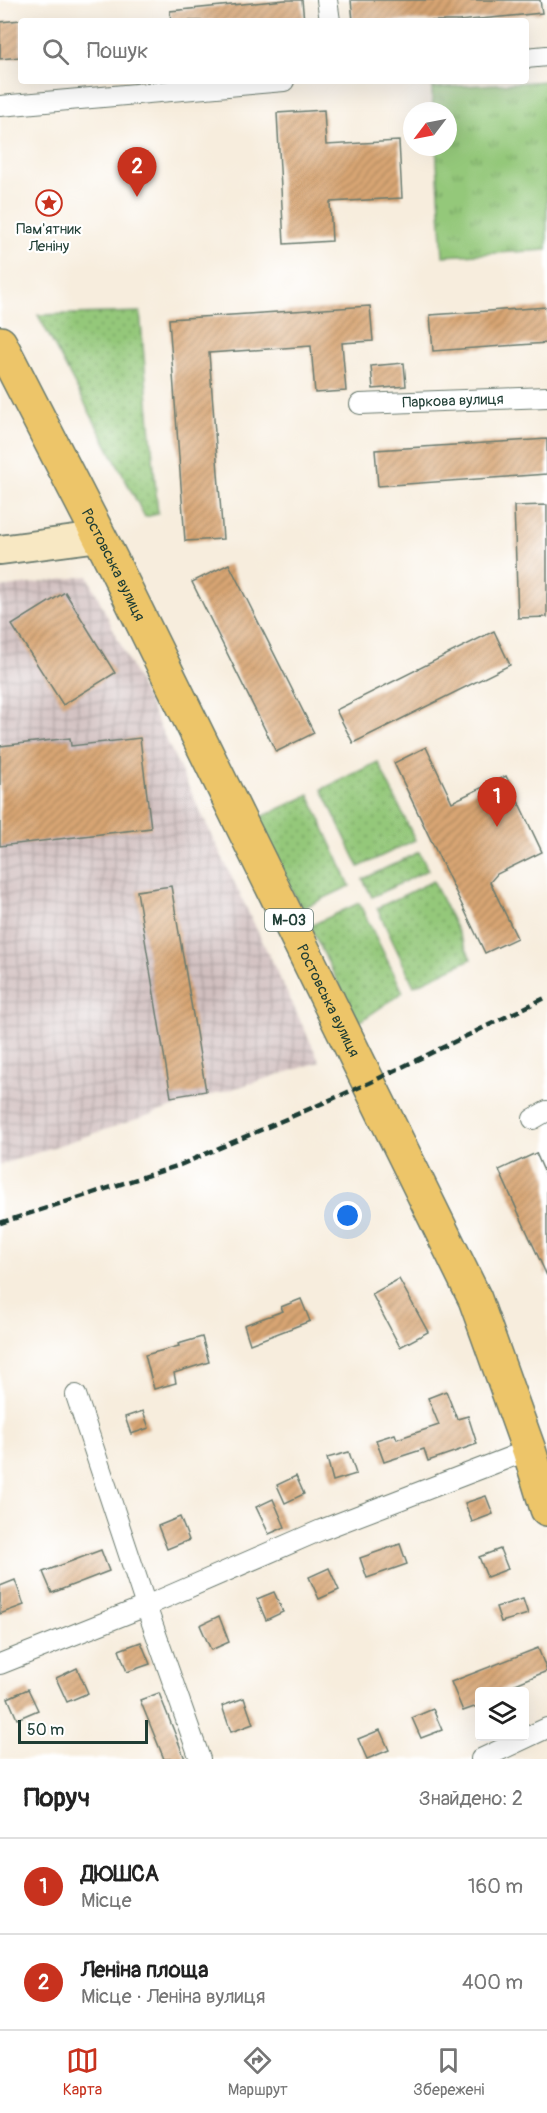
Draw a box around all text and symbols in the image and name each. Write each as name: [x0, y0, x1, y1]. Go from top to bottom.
search box: [18, 18, 529, 84]
icon: search: [39, 35, 72, 68]
text: Пошук: [87, 37, 148, 65]
north arrow: [403, 102, 457, 156]
pin: 2: [118, 148, 156, 197]
place icon: Пам'ятник Леніну: [34, 188, 64, 218]
place label: Пам'ятник Леніну: [16, 220, 82, 256]
street label: Паркова вулиця: [402, 390, 504, 412]
street label: Ростовська вулиця: [77, 506, 149, 624]
pin: 1: [478, 778, 516, 827]
road number: М-03: [265, 909, 313, 931]
street label: Ростовська вулиця: [292, 941, 363, 1060]
your location: [333, 1201, 362, 1230]
map controls: [475, 1687, 529, 1741]
button: layers: [475, 1687, 529, 1741]
scale bar: [18, 1717, 148, 1744]
text: 50 m: [27, 1720, 64, 1740]
text: Поруч: [24, 1782, 90, 1814]
text: Знайдено: 2: [419, 1786, 523, 1811]
text: ДЮШСА: [81, 1860, 159, 1888]
text: 1: [40, 1874, 47, 1899]
text: 160 m: [468, 1874, 523, 1899]
text: Місце: [81, 1888, 132, 1913]
text: Леніна площа: [81, 1956, 209, 1984]
text: 2: [38, 1970, 49, 1995]
text: 400 m: [462, 1970, 523, 1995]
text: Місце · Леніна вулиця: [81, 1984, 265, 2009]
tab: Карта: [63, 2044, 102, 2100]
tab: Маршрут: [228, 2044, 288, 2100]
tab: Збережені: [413, 2044, 484, 2100]

